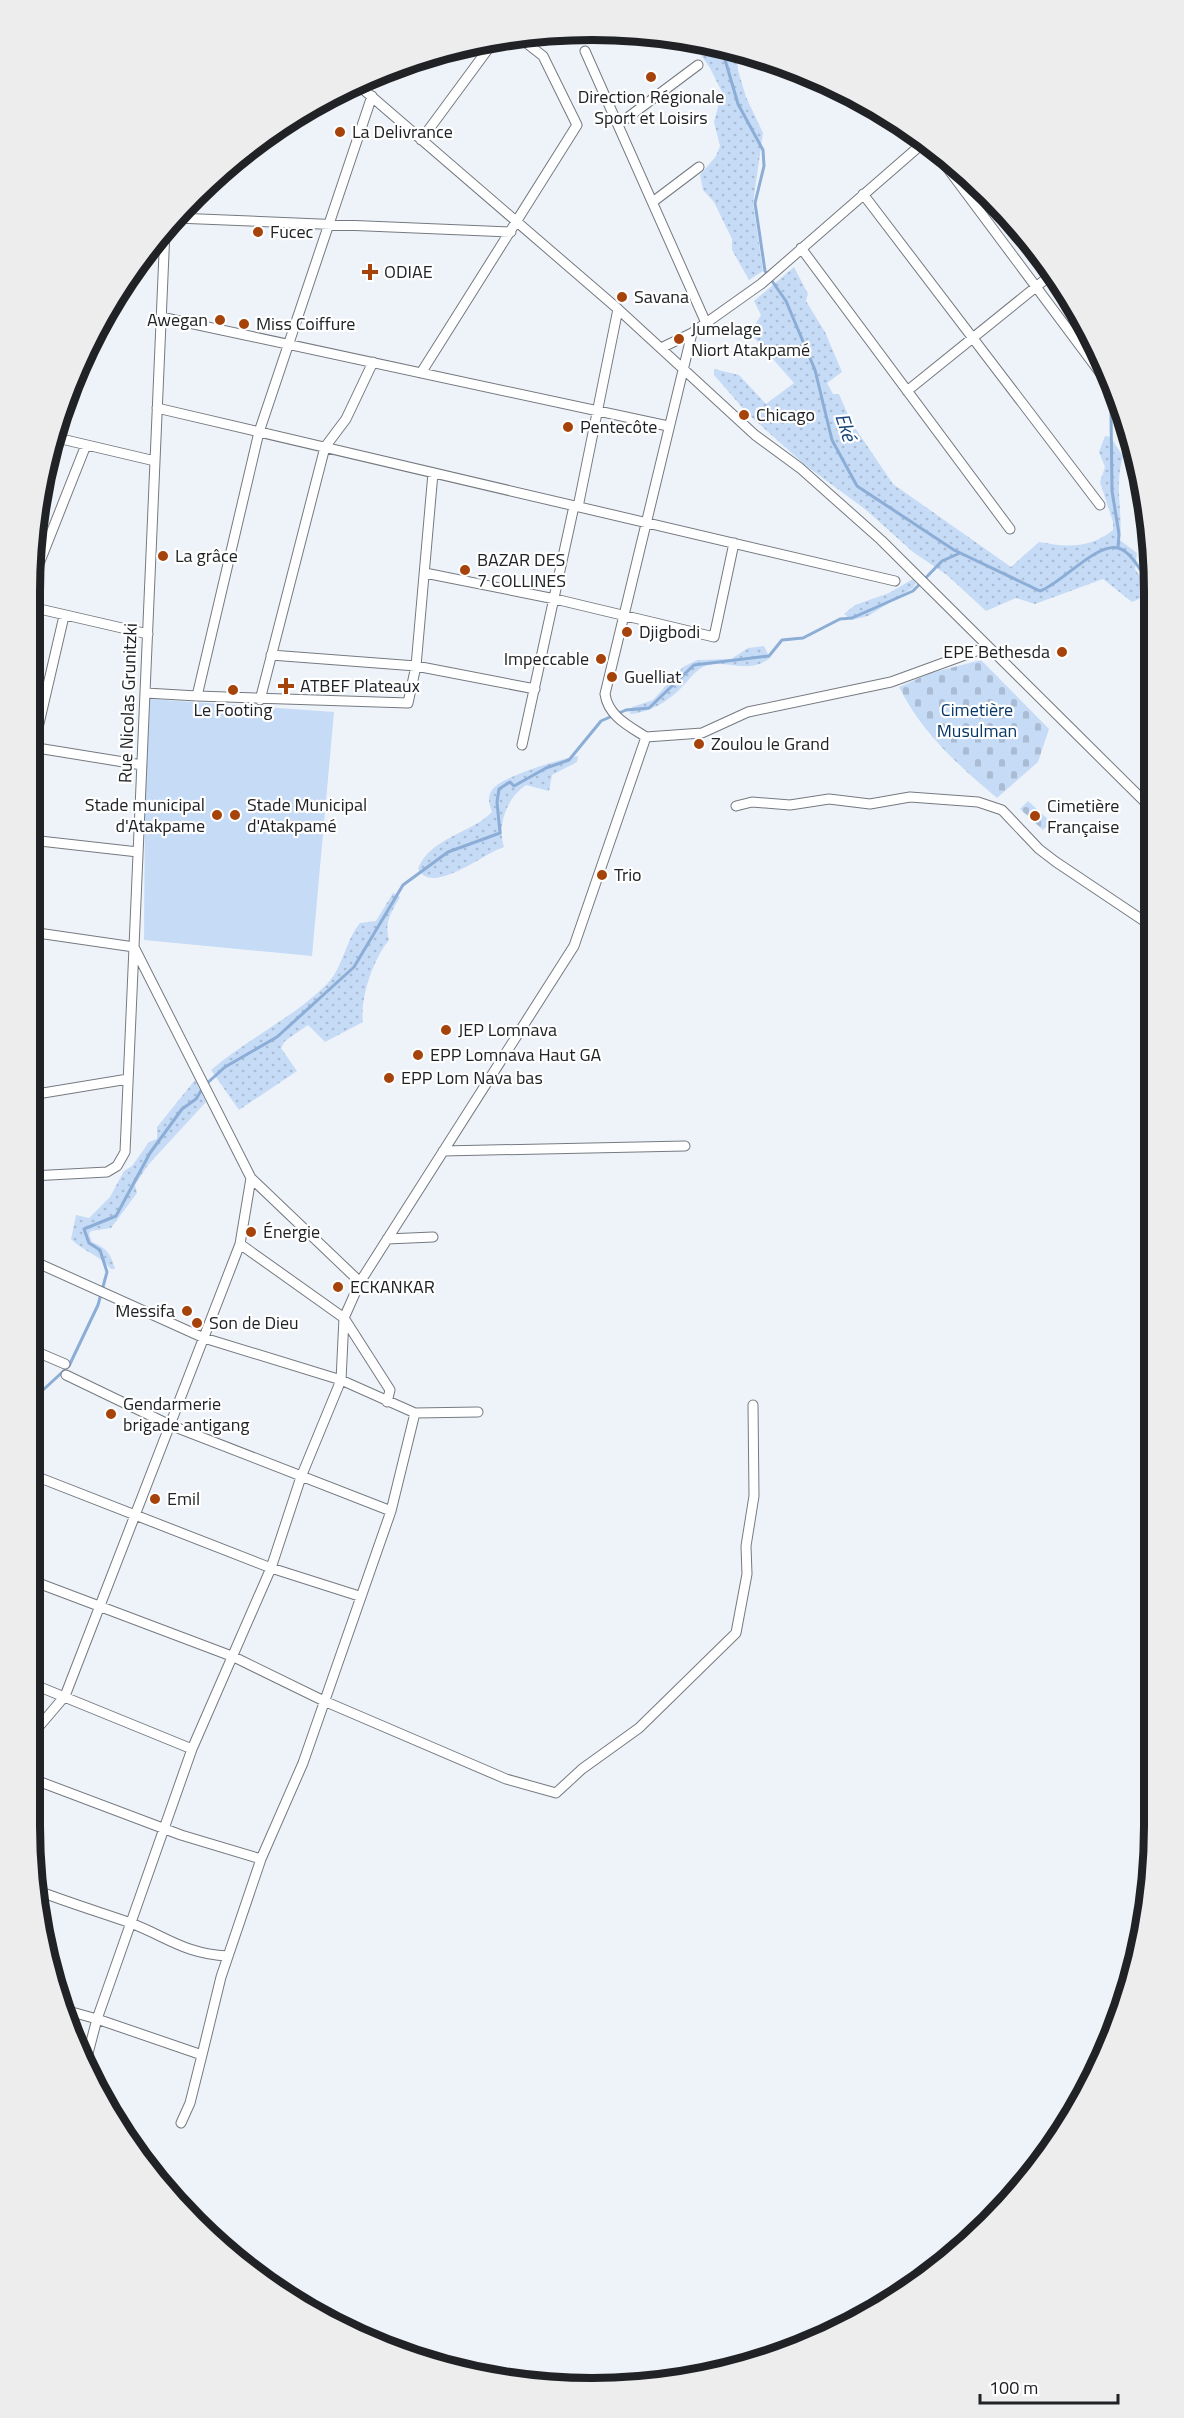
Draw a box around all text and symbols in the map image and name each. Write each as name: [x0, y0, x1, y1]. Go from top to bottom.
marker: Direction Régionale Sport et Loisirs: [644, 70, 658, 84]
place label: Direction Régionale Sport et Loisirs: [578, 83, 724, 131]
place label: La Delivrance: [352, 118, 453, 145]
marker: La Delivrance: [333, 125, 347, 139]
place label: Fucec: [270, 218, 314, 245]
marker: Fucec: [251, 225, 265, 239]
place label: ODIAE: [384, 258, 433, 285]
marker: ODIAE: [361, 263, 379, 281]
place label: Savana: [634, 283, 689, 310]
marker: Savana: [615, 290, 629, 304]
place label: Awegan: [147, 306, 208, 333]
place label: Miss Coiffure: [256, 310, 355, 337]
marker: Awegan: [213, 313, 227, 327]
place label: Jumelage Niort Atakpamé: [691, 315, 810, 363]
marker: Miss Coiffure: [237, 317, 251, 331]
marker: Jumelage Niort Atakpamé: [672, 332, 686, 346]
place label: Chicago: [756, 401, 815, 428]
marker: Chicago: [737, 408, 751, 422]
water label: Eké: [827, 409, 866, 447]
place label: Pentecôte: [580, 413, 657, 440]
marker: Pentecôte: [561, 420, 575, 434]
place label: La grâce: [175, 542, 238, 569]
place label: BAZAR DES 7 COLLINES: [477, 546, 566, 594]
marker: La grâce: [156, 549, 170, 563]
marker: BAZAR DES 7 COLLINES: [458, 563, 472, 577]
place label: Djigbodi: [639, 618, 700, 645]
street label: Rue Nicolas Grunitzki: [111, 623, 144, 783]
marker: Djigbodi: [620, 625, 634, 639]
place label: EPE Bethesda: [943, 638, 1050, 665]
place label: Impeccable: [504, 645, 589, 672]
marker: EPE Bethesda: [1055, 645, 1069, 659]
marker: Impeccable: [594, 652, 608, 666]
place label: Guelliat: [624, 663, 682, 690]
marker: Guelliat: [605, 670, 619, 684]
place label: ATBEF Plateaux: [300, 672, 420, 699]
marker: ATBEF Plateaux: [277, 677, 295, 695]
marker: Le Footing: [226, 683, 240, 697]
place label: Le Footing: [194, 696, 272, 723]
park label: Cimetière Musulman: [937, 696, 1017, 744]
place label: Zoulou le Grand: [711, 730, 829, 757]
marker: Zoulou le Grand: [692, 737, 706, 751]
place label: Stade municipal d'Atakpame: [85, 791, 205, 839]
place label: Stade Municipal d'Atakpamé: [247, 791, 367, 839]
place label: Cimetière Française: [1047, 792, 1119, 840]
marker: Stade municipal d'Atakpame: [210, 808, 224, 822]
marker: Stade Municipal d'Atakpamé: [228, 808, 242, 822]
marker: Cimetière Française: [1028, 809, 1042, 823]
place label: Trio: [614, 861, 642, 888]
marker: Trio: [595, 868, 609, 882]
place label: JEP Lomnava: [458, 1016, 557, 1043]
marker: JEP Lomnava: [439, 1023, 453, 1037]
place label: EPP Lomnava Haut GA: [430, 1041, 602, 1068]
marker: EPP Lomnava Haut GA: [411, 1048, 425, 1062]
place label: EPP Lom Nava bas: [401, 1064, 543, 1091]
marker: EPP Lom Nava bas: [382, 1071, 396, 1085]
place label: Énergie: [263, 1218, 320, 1245]
marker: Énergie: [244, 1225, 258, 1239]
place label: ECKANKAR: [350, 1273, 435, 1300]
marker: ECKANKAR: [331, 1280, 345, 1294]
place label: Messifa: [115, 1297, 175, 1324]
marker: Messifa: [180, 1304, 194, 1318]
place label: Son de Dieu: [209, 1309, 299, 1336]
marker: Son de Dieu: [190, 1316, 204, 1330]
place label: Gendarmerie brigade antigang: [123, 1390, 250, 1438]
marker: Gendarmerie brigade antigang: [104, 1407, 118, 1421]
place label: Emil: [167, 1485, 200, 1512]
marker: Emil: [148, 1492, 162, 1506]
scale bar: [980, 2367, 1118, 2405]
text: 100 m: [989, 2374, 1038, 2401]

